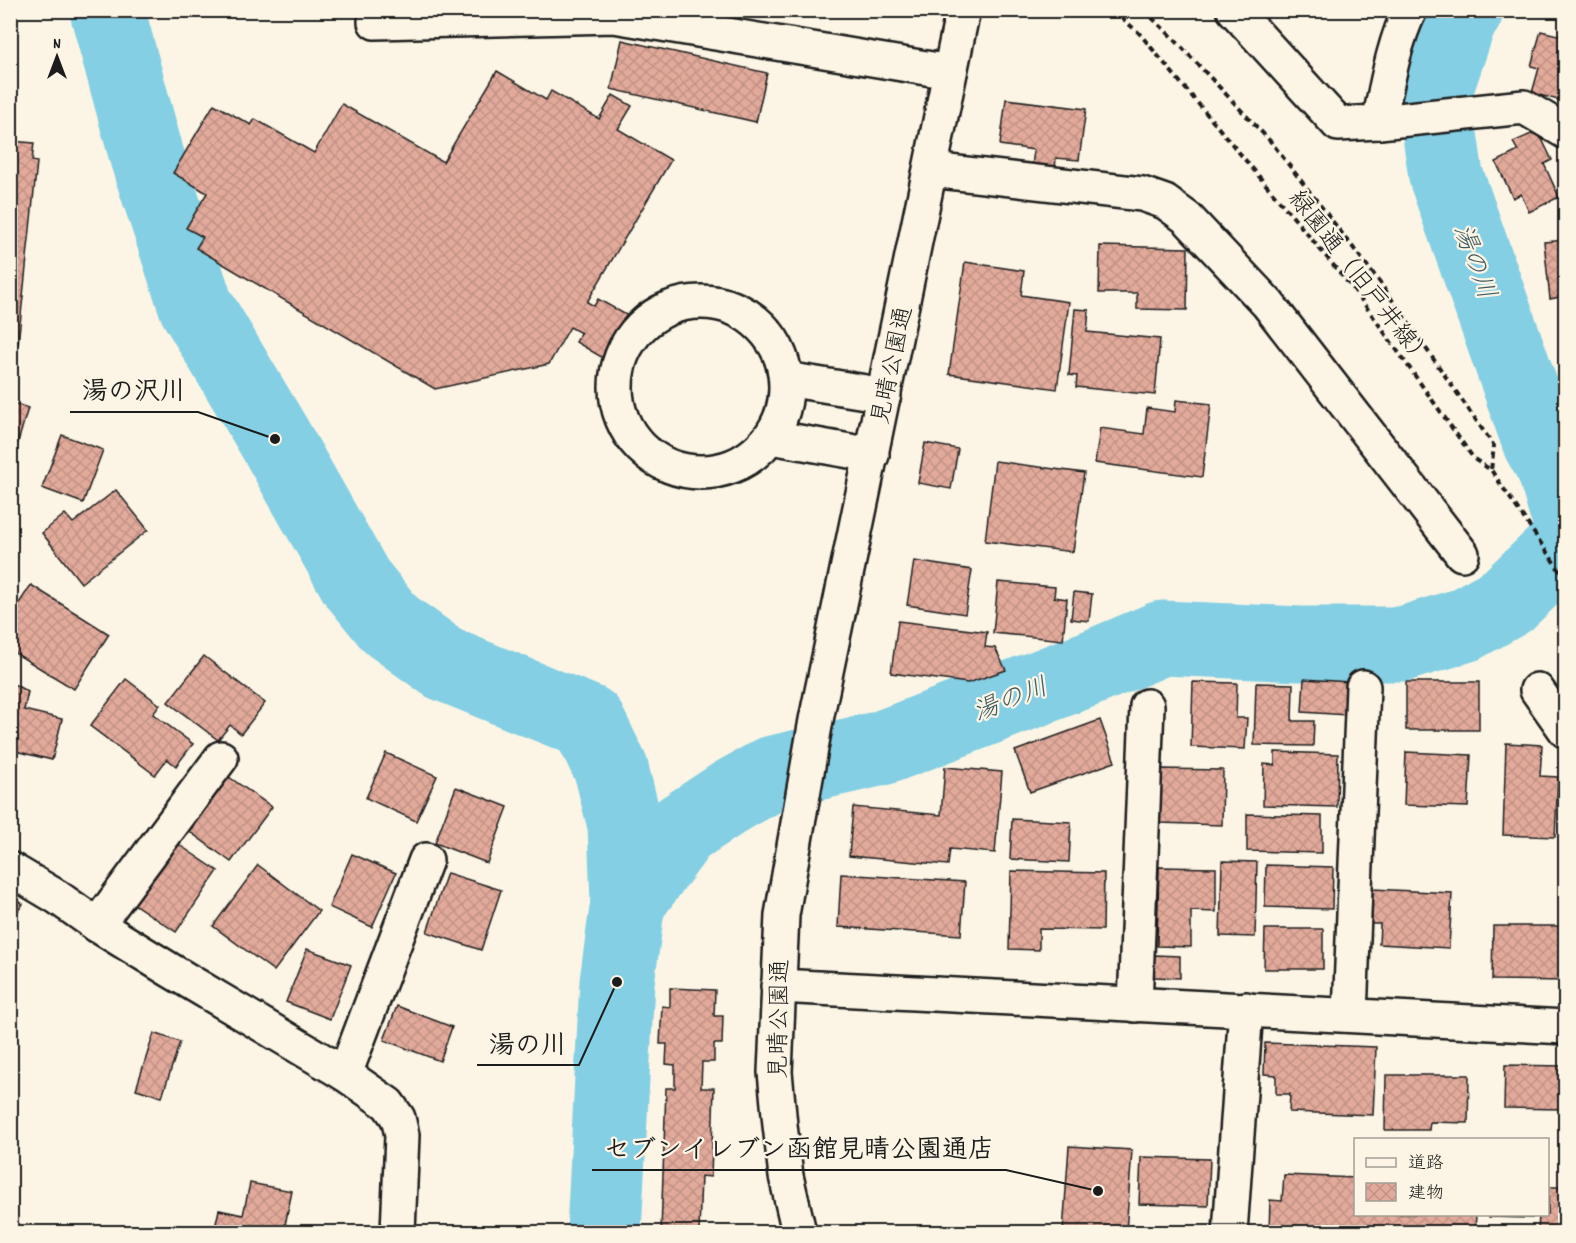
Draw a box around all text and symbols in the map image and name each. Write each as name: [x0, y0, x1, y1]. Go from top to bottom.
north arrow: [27, 27, 87, 87]
text: N: [53, 33, 61, 56]
street label: 緑園通（旧戸井線）: [1279, 184, 1439, 375]
water label: 湯の川: [1442, 219, 1503, 305]
street label: 見晴公園通: [865, 303, 923, 428]
callout: 湯の沢川: [70, 368, 198, 412]
text: 湯の沢川: [82, 375, 186, 412]
water label: 湯の川: [968, 670, 1054, 733]
street label: 見晴公園通: [763, 959, 799, 1079]
callout: 湯の川: [477, 1021, 579, 1065]
text: 湯の川: [489, 1029, 567, 1066]
callout: セブンイレブン函館見晴公園通店: [592, 1126, 1006, 1170]
text: セブンイレブン函館見晴公園通店: [604, 1133, 994, 1170]
legend: [1354, 1138, 1549, 1216]
text: 道路: [1408, 1152, 1444, 1177]
text: 建物: [1408, 1182, 1444, 1207]

